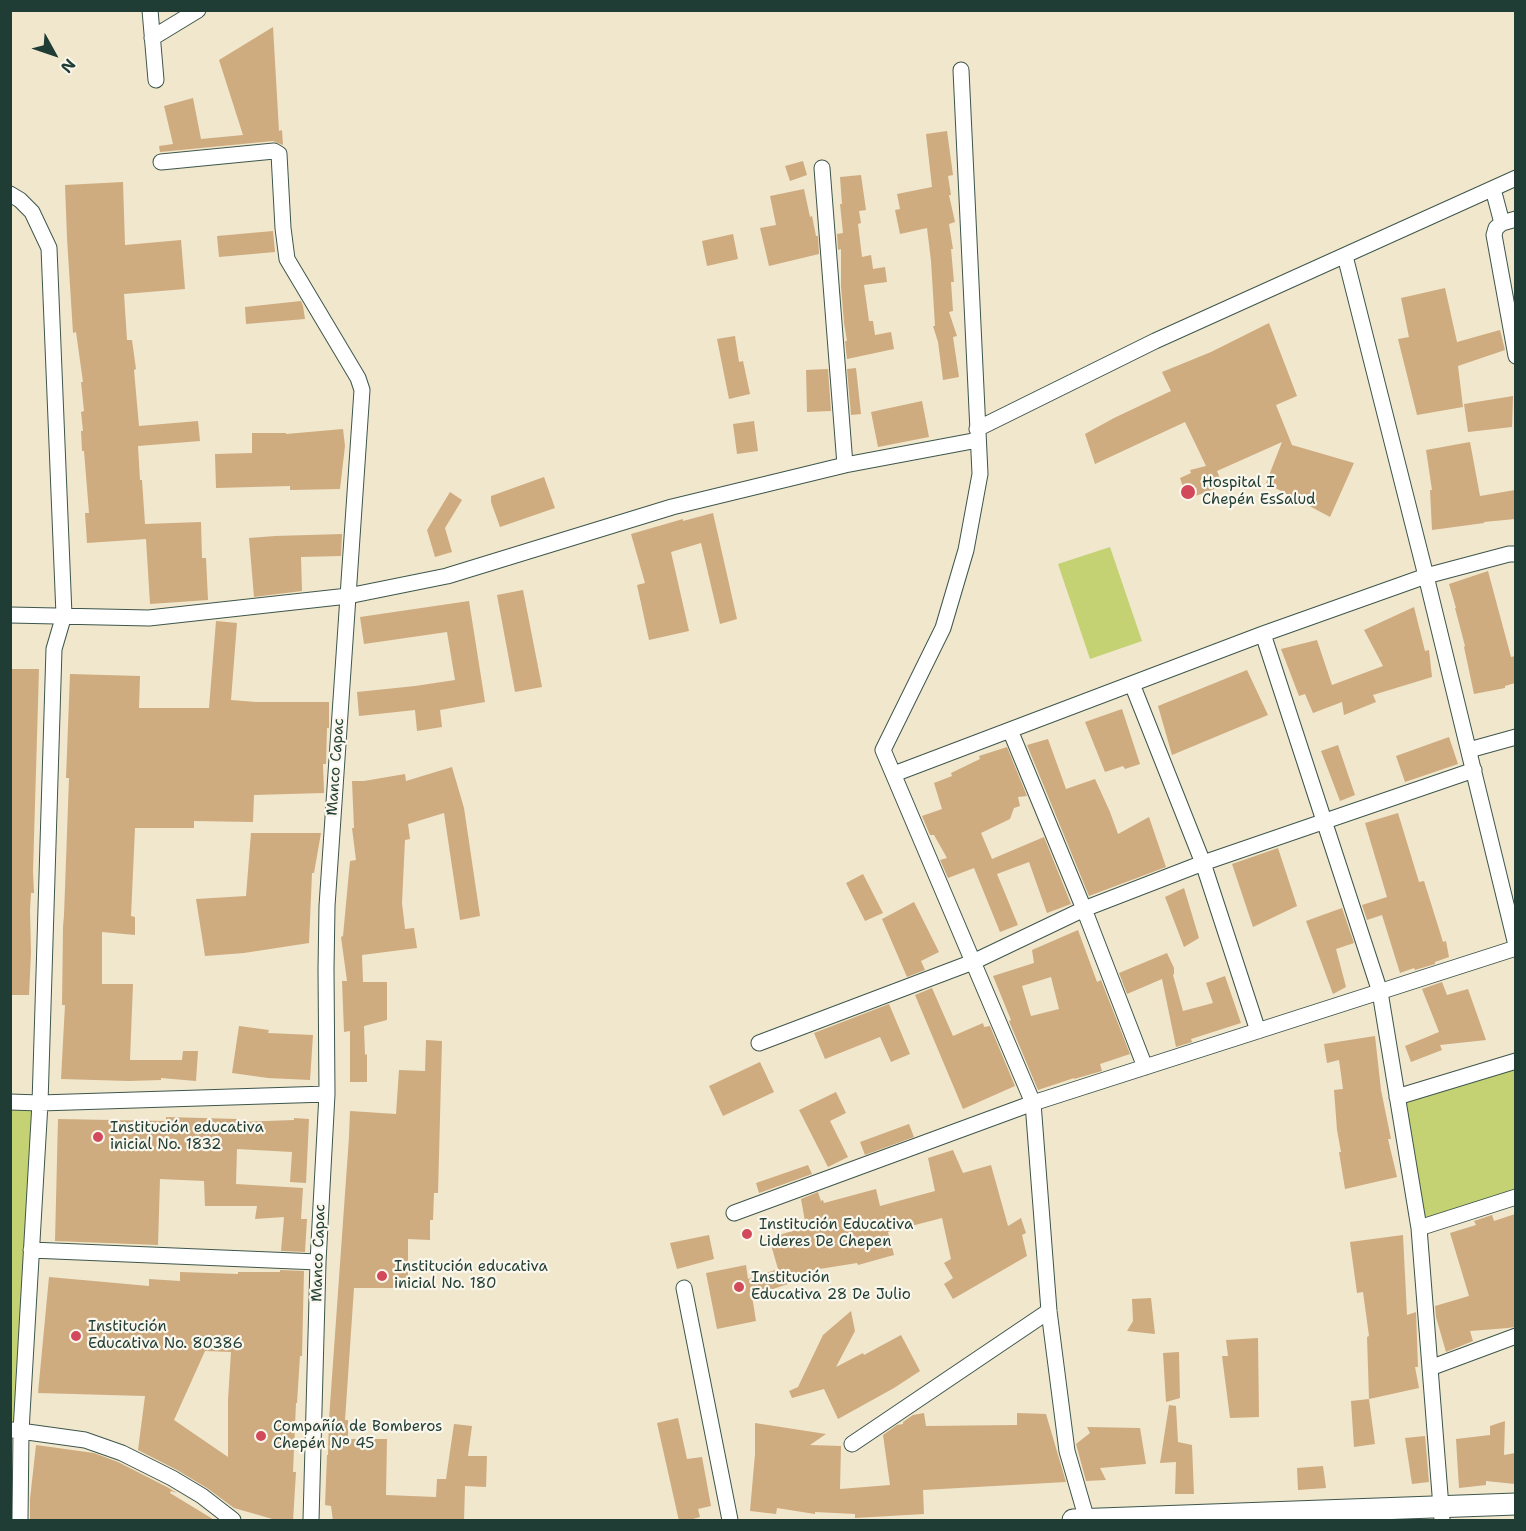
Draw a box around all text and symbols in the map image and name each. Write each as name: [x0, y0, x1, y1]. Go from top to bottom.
north arrow: [24, 24, 84, 84]
text: N: [56, 54, 80, 78]
place label: Hospital I Chepén EsSalud: [1202, 474, 1316, 509]
marker: Hospital I Chepén EsSalud: [1179, 483, 1197, 501]
street label: Manco Capac: [324, 718, 348, 816]
place label: Institución educativa inicial No. 1832: [110, 1119, 264, 1154]
marker: Institución educativa inicial No. 1832: [91, 1130, 105, 1144]
street label: Manco Capac: [308, 1204, 330, 1302]
place label: Institución Educativa Lideres De Chepen: [759, 1216, 913, 1251]
marker: Institución Educativa Lideres De Chepen: [740, 1227, 754, 1241]
place label: Institución educativa inicial No. 180: [394, 1258, 548, 1293]
marker: Institución educativa inicial No. 180: [375, 1269, 389, 1283]
place label: Institución Educativa 28 De Julio: [751, 1269, 911, 1304]
marker: Institución Educativa 28 De Julio: [732, 1280, 746, 1294]
place label: Institución Educativa No. 80386: [88, 1318, 243, 1353]
marker: Institución Educativa No. 80386: [69, 1329, 83, 1343]
place label: Compañía de Bomberos Chepén Nº 45: [273, 1418, 443, 1453]
marker: Compañía de Bomberos Chepén Nº 45: [254, 1429, 268, 1443]

